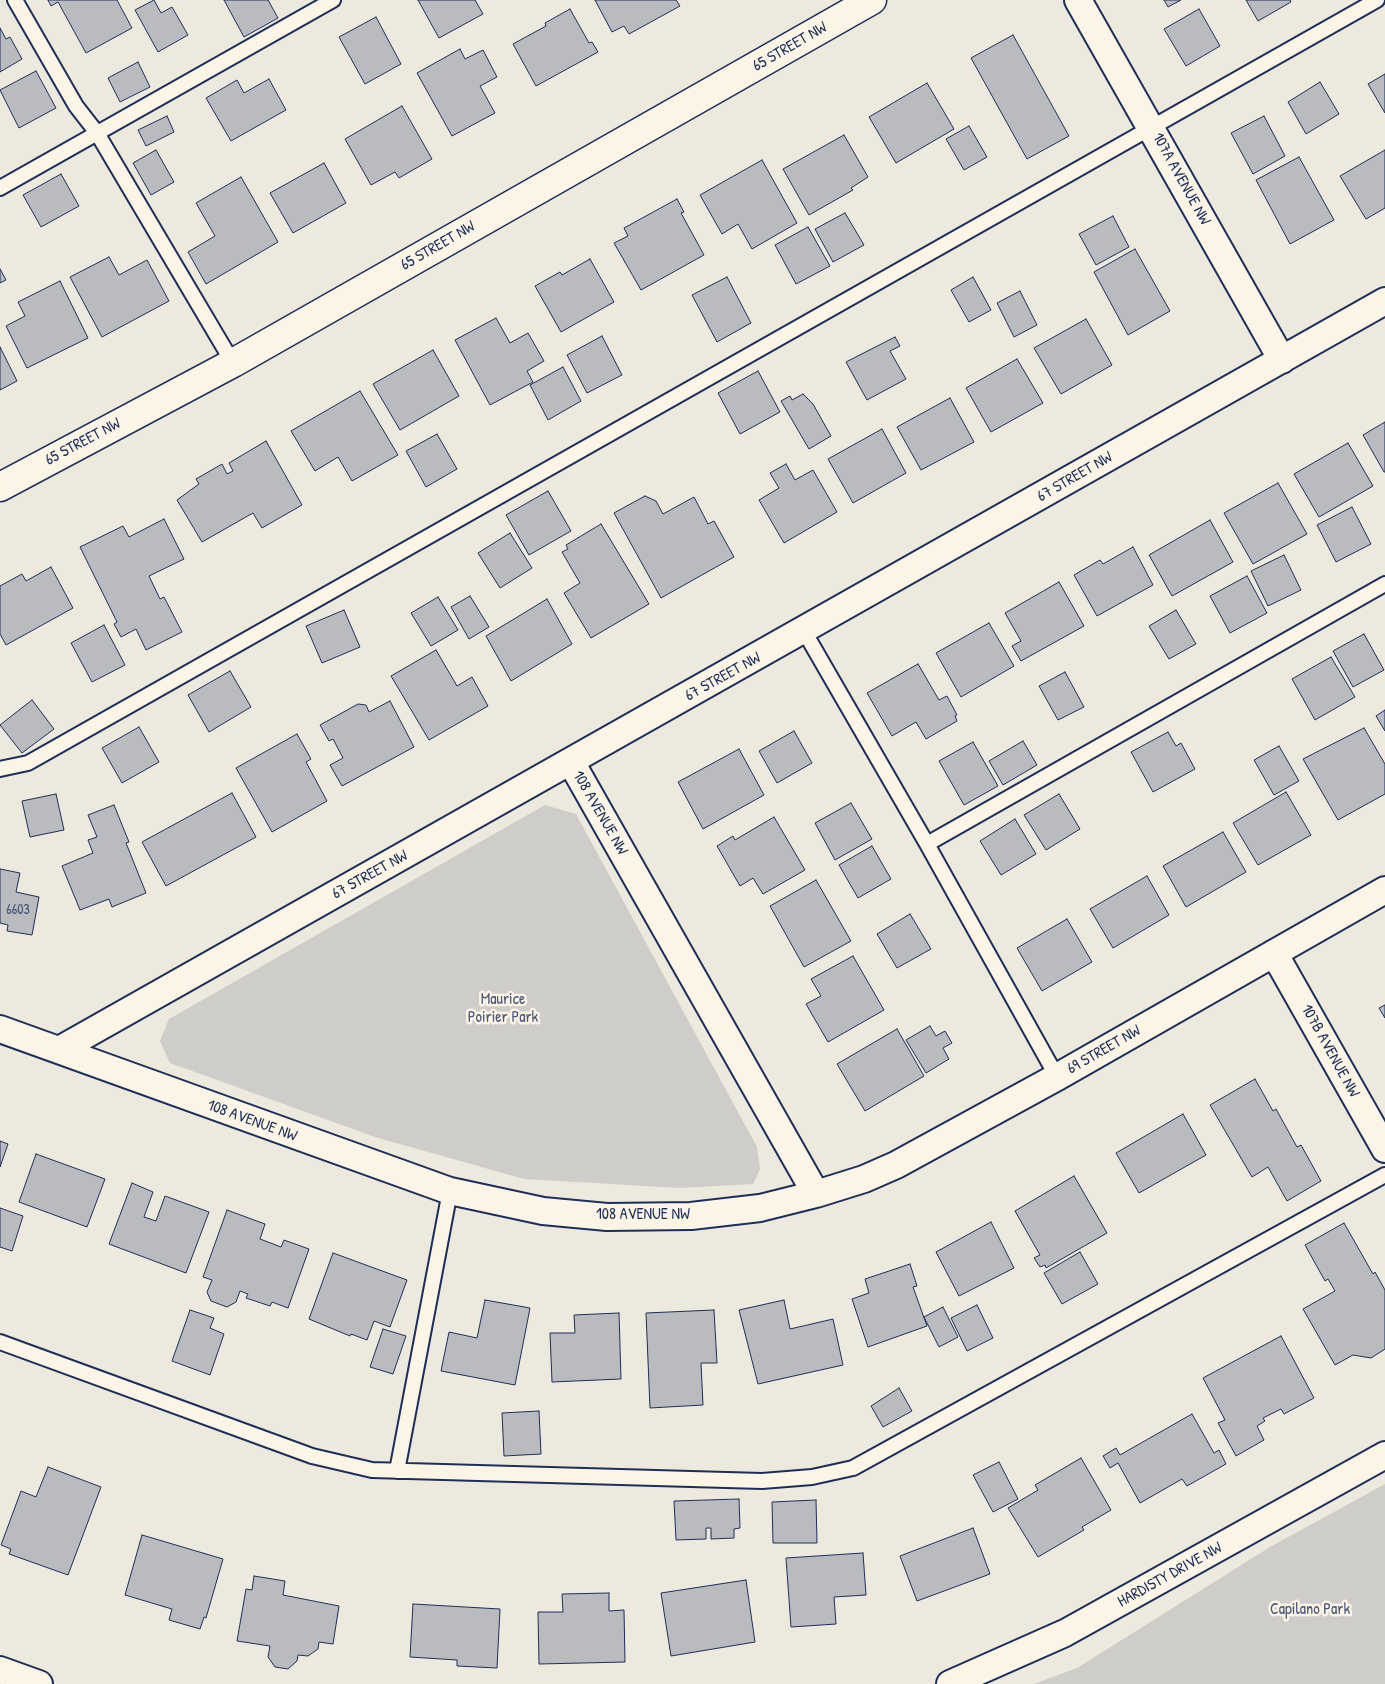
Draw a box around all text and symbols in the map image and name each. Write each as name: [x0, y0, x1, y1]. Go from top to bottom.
street label: 65 STREET NW: [749, 18, 831, 76]
street label: 107A AVENUE NW: [1148, 129, 1214, 229]
street label: 65 STREET NW: [397, 217, 479, 275]
street label: 65 STREET NW: [42, 414, 124, 470]
street label: 67 STREET NW: [1034, 448, 1116, 506]
street label: 67 STREET NW: [682, 648, 764, 706]
street label: 108 AVENUE NW: [568, 768, 632, 858]
street label: 67 STREET NW: [329, 846, 411, 904]
house number: 6603: [6, 902, 30, 918]
park label: Maurice Poirier Park: [468, 990, 538, 1028]
street label: 107B AVENUE NW: [1297, 1001, 1363, 1101]
street label: 69 STREET NW: [1064, 1021, 1144, 1079]
street label: 108 AVENUE NW: [205, 1096, 299, 1146]
street label: 108 AVENUE NW: [596, 1205, 690, 1225]
street label: HARDISTY DRIVE NW: [1115, 1538, 1225, 1612]
park label: Capilano Park: [1270, 1600, 1350, 1620]

